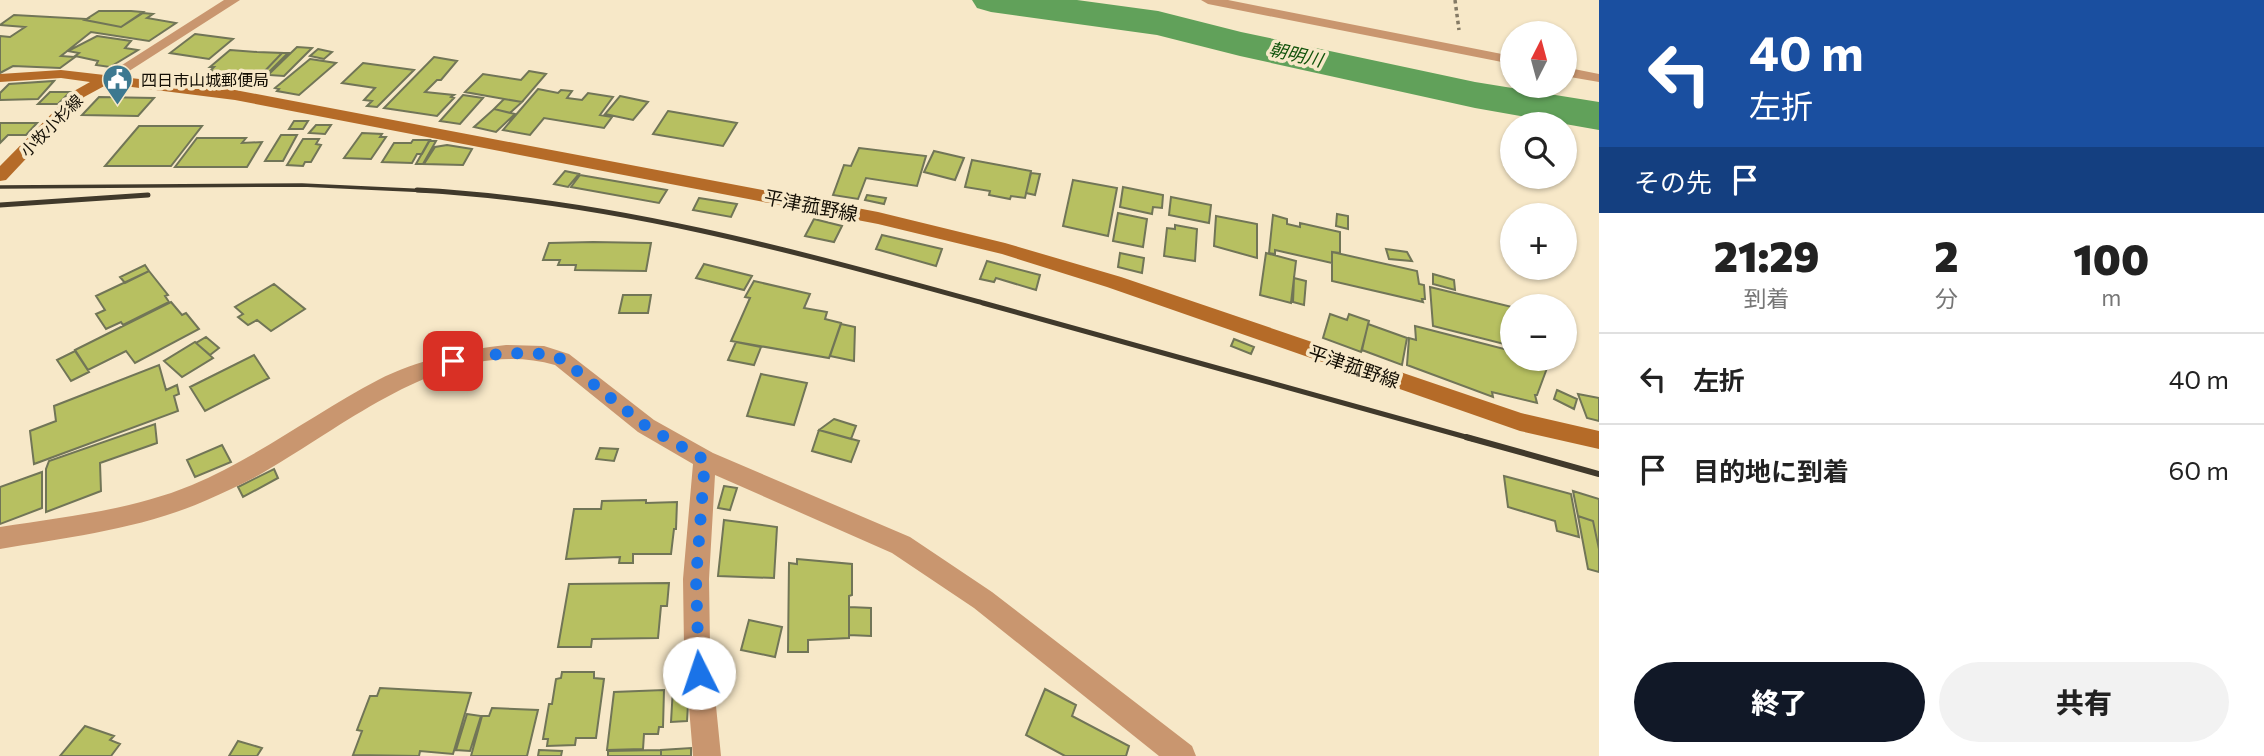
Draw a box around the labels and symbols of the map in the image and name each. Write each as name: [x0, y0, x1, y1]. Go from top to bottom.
north arrow: [1500, 21, 1577, 98]
water label: 朝明川: [1267, 37, 1327, 71]
public building icon: 四日市山城郵便局: [101, 62, 135, 106]
place label: 四日市山城郵便局: [141, 70, 269, 89]
street label: 小牧小杉線: [16, 90, 86, 160]
street label: 平津菰野線: [762, 185, 860, 225]
pin: [423, 331, 483, 391]
street label: 平津菰野線: [1305, 340, 1403, 392]
position arrow: [662, 636, 736, 710]

